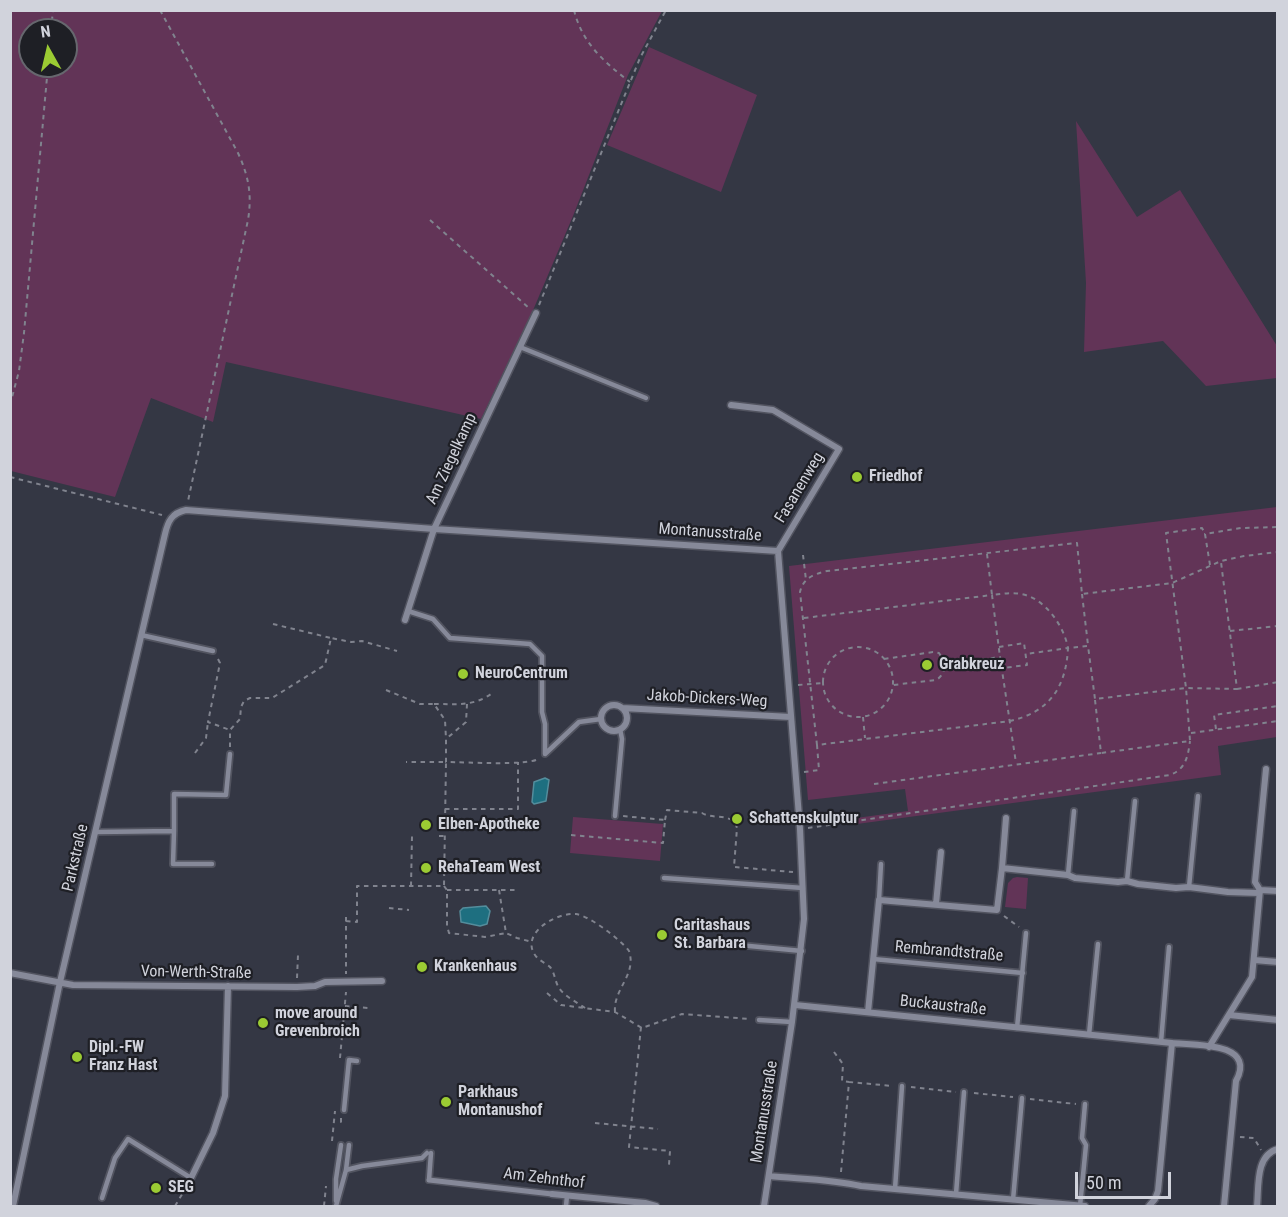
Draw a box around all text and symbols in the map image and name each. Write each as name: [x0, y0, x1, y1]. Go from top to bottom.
north arrow: [18, 18, 78, 78]
text: N: [40, 22, 52, 42]
street label: Am Ziegelkamp: [423, 410, 481, 508]
street label: Fasanenweg: [771, 449, 829, 527]
place label: Friedhof: [869, 467, 922, 487]
marker: Friedhof: [850, 470, 864, 484]
street label: Montanusstraße: [658, 520, 762, 546]
place label: Grabkreuz: [939, 655, 1004, 675]
marker: Grabkreuz: [920, 658, 934, 672]
place label: NeuroCentrum: [475, 664, 568, 684]
marker: NeuroCentrum: [456, 667, 470, 681]
street label: Jakob-Dickers-Weg: [646, 686, 768, 712]
place label: Schattenskulptur: [749, 809, 859, 829]
marker: Schattenskulptur: [730, 812, 744, 826]
place label: Elben-Apotheke: [438, 815, 540, 835]
marker: Elben-Apotheke: [419, 818, 433, 832]
street label: Parkstraße: [59, 822, 93, 894]
place label: RehaTeam West: [438, 858, 540, 878]
marker: RehaTeam West: [419, 861, 433, 875]
place label: Caritashaus St. Barbara: [674, 916, 750, 954]
marker: Caritashaus St. Barbara: [655, 928, 669, 942]
street label: Rembrandtstraße: [894, 938, 1004, 966]
place label: Krankenhaus: [434, 957, 517, 977]
marker: Krankenhaus: [415, 960, 429, 974]
street label: Von-Werth-Straße: [141, 962, 251, 984]
street label: Buckaustraße: [899, 992, 987, 1020]
place label: move around Grevenbroich: [275, 1004, 360, 1042]
marker: move around Grevenbroich: [256, 1016, 270, 1030]
place label: Dipl.-FW Franz Hast: [89, 1038, 157, 1076]
marker: Dipl.-FW Franz Hast: [70, 1050, 84, 1064]
street label: Montanusstraße: [747, 1060, 783, 1164]
place label: Parkhaus Montanushof: [458, 1083, 542, 1121]
marker: Parkhaus Montanushof: [439, 1095, 453, 1109]
scale bar: [1078, 1160, 1174, 1198]
street label: Am Zehnthof: [502, 1164, 586, 1194]
text: 50 m: [1086, 1172, 1121, 1193]
place label: SEG: [168, 1178, 194, 1198]
marker: SEG: [149, 1181, 163, 1195]

